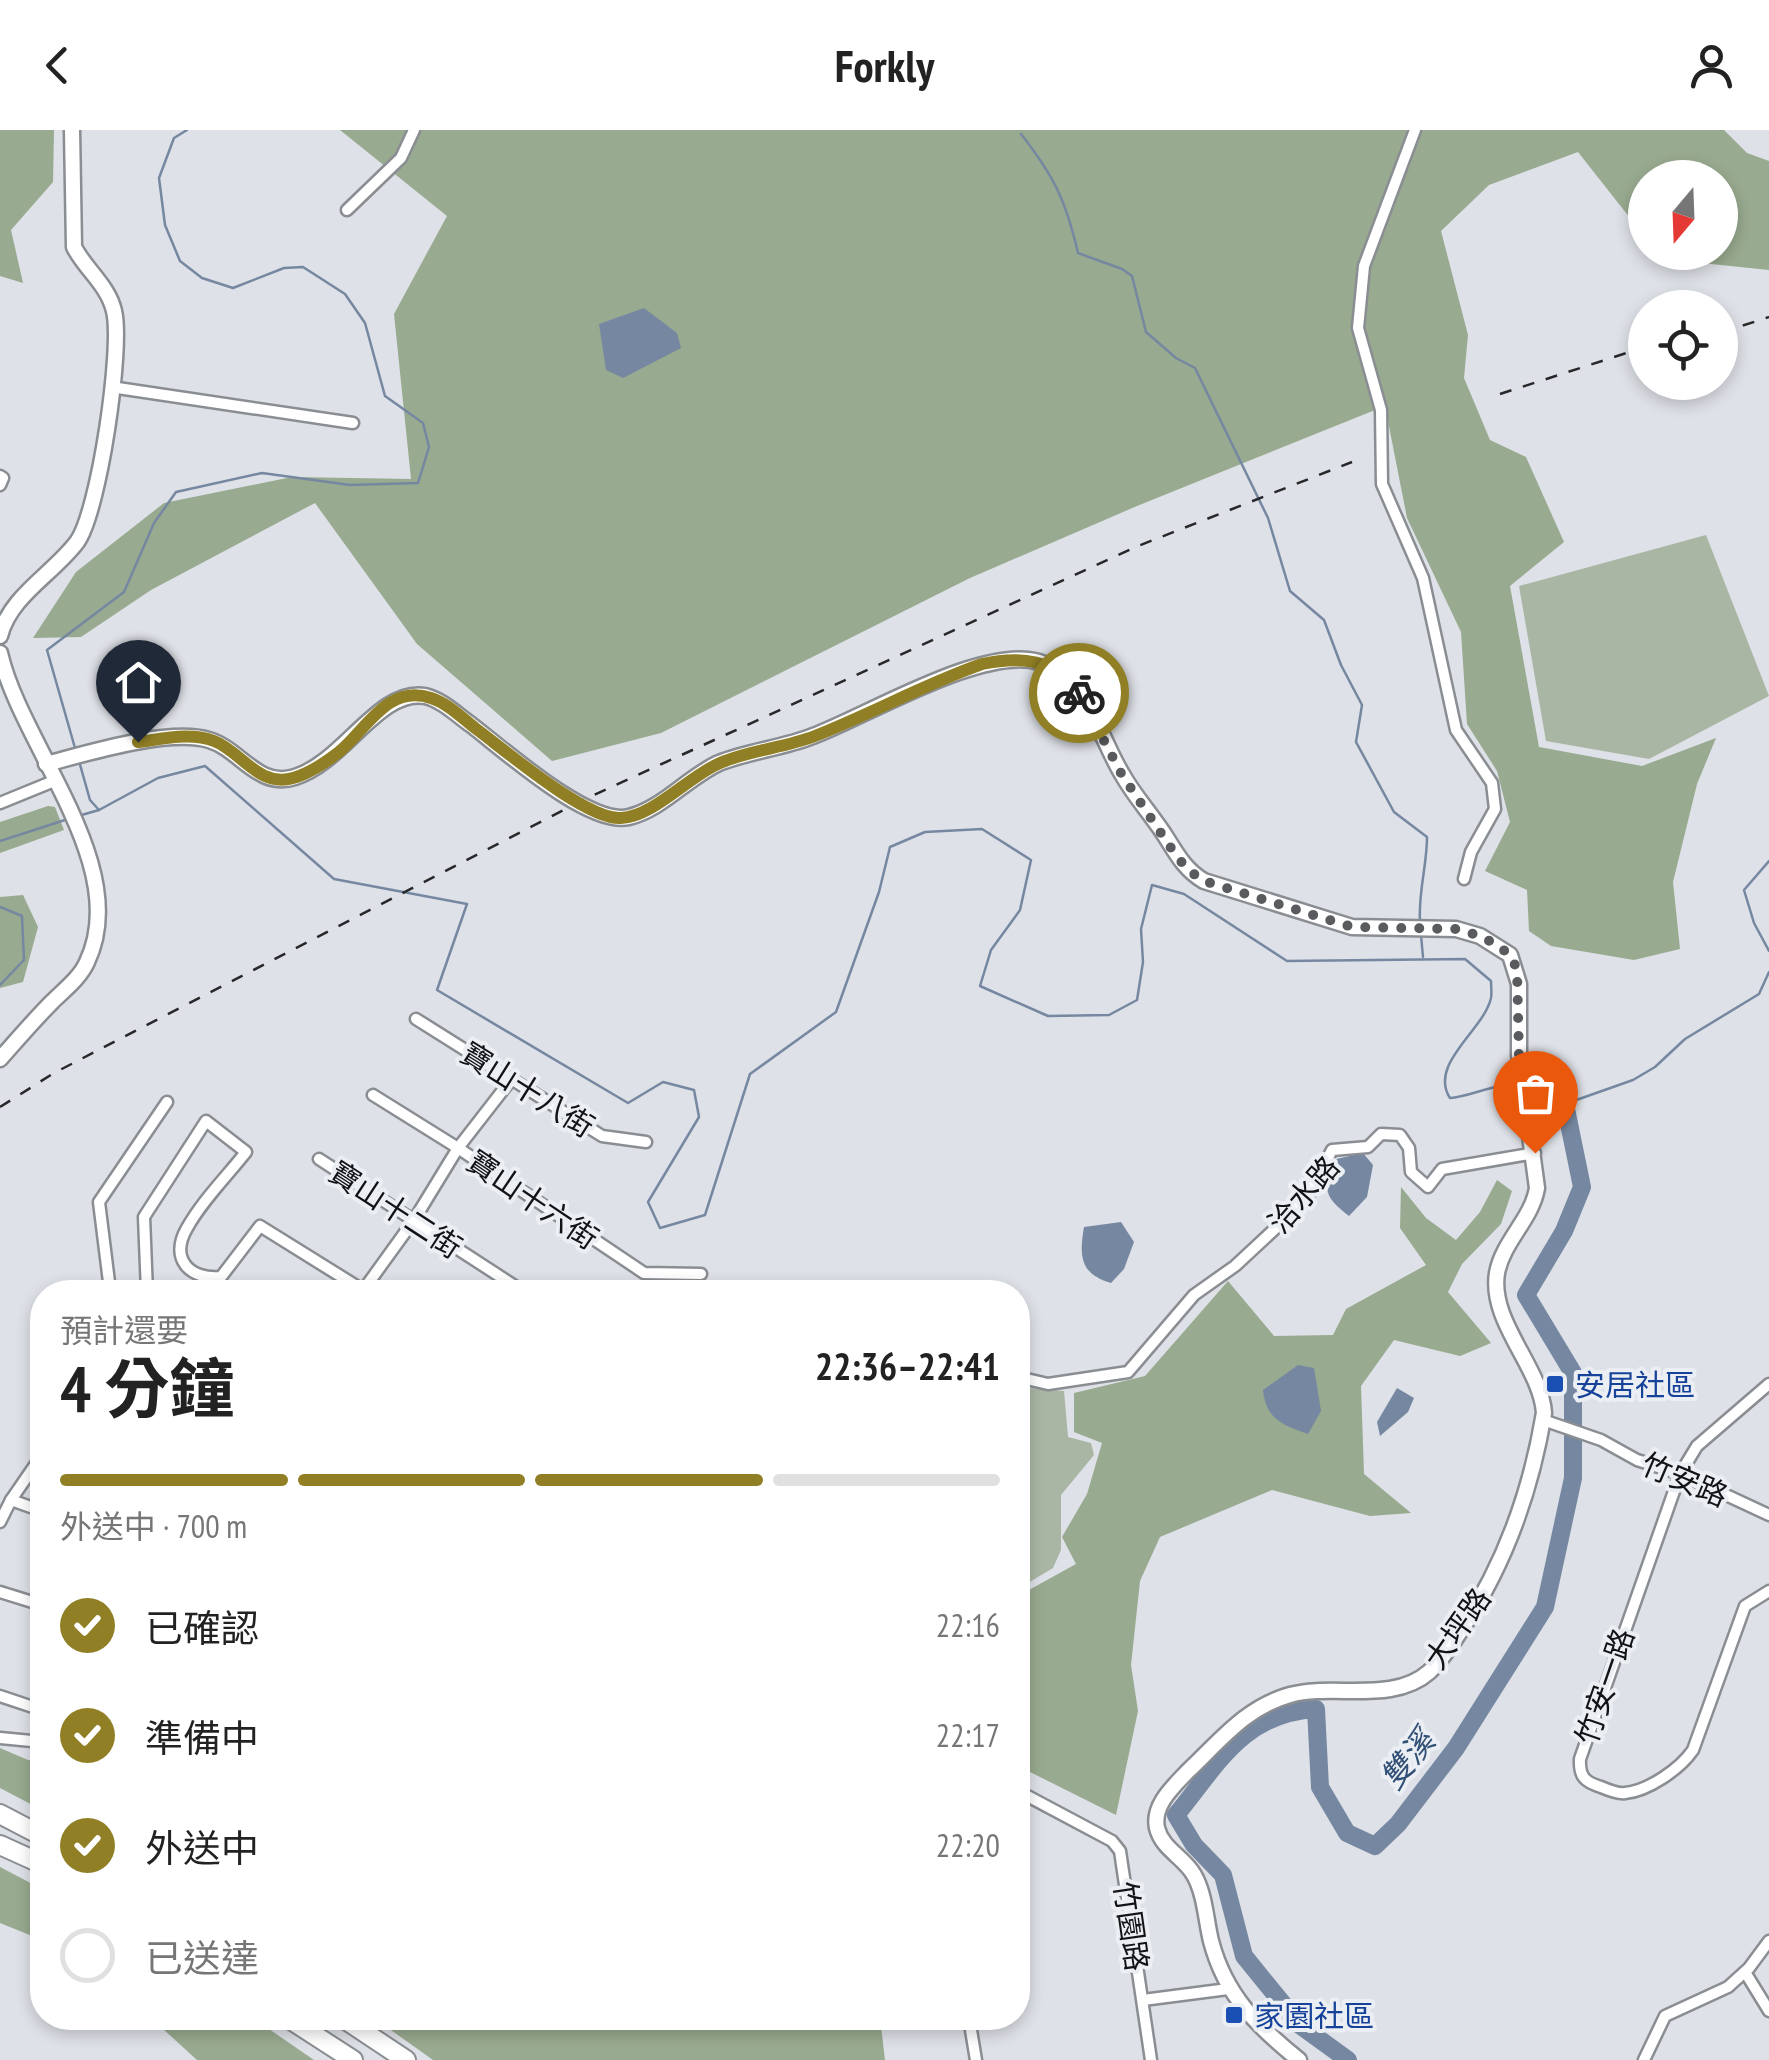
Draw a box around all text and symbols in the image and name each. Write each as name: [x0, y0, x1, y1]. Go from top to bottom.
text: Forkly: [835, 36, 934, 94]
icon: back: [30, 38, 85, 93]
icon: person: [1684, 38, 1739, 93]
north arrow: [1628, 160, 1738, 270]
map controls: [1628, 160, 1738, 400]
button: locate: [1628, 290, 1738, 400]
pin: [96, 640, 181, 743]
courier: [1029, 643, 1129, 743]
icon: home: [111, 655, 166, 710]
icon: bike: [1052, 666, 1107, 721]
street label: 寶山十八街: [454, 1033, 602, 1145]
pin: [1493, 1051, 1578, 1154]
icon: bag: [1508, 1066, 1563, 1121]
street label: 寶山十六街: [460, 1141, 606, 1257]
street label: 洽水路: [1259, 1147, 1347, 1241]
street label: 寶山十二街: [322, 1152, 470, 1266]
text: 預計還要: [60, 1309, 188, 1351]
text: 22:36–22:41: [815, 1341, 1000, 1390]
text: 4 分鐘: [60, 1346, 234, 1430]
place label: 安居社區: [1575, 1365, 1695, 1404]
marker: 安居社區: [1544, 1373, 1566, 1395]
street label: 竹安路: [1636, 1443, 1734, 1515]
text: 外送中 · 700 m: [60, 1505, 247, 1547]
street label: 大坪路: [1415, 1580, 1499, 1676]
icon: check: [60, 1598, 115, 1653]
text: 已確認: [145, 1603, 259, 1652]
text: 22:16: [936, 1604, 1000, 1646]
street label: 竹安一路: [1566, 1623, 1642, 1749]
icon: check: [60, 1708, 115, 1763]
text: 準備中: [145, 1713, 259, 1762]
text: 22:17: [936, 1714, 1000, 1756]
water label: 雙溪: [1371, 1718, 1446, 1797]
icon: check: [60, 1818, 115, 1873]
text: 外送中: [145, 1823, 259, 1872]
text: 22:20: [936, 1824, 1000, 1866]
street label: 竹園路: [1106, 1879, 1158, 1973]
text: 已送達: [145, 1933, 259, 1982]
place label: 家園社區: [1254, 1996, 1374, 2035]
marker: 家園社區: [1223, 2004, 1245, 2026]

